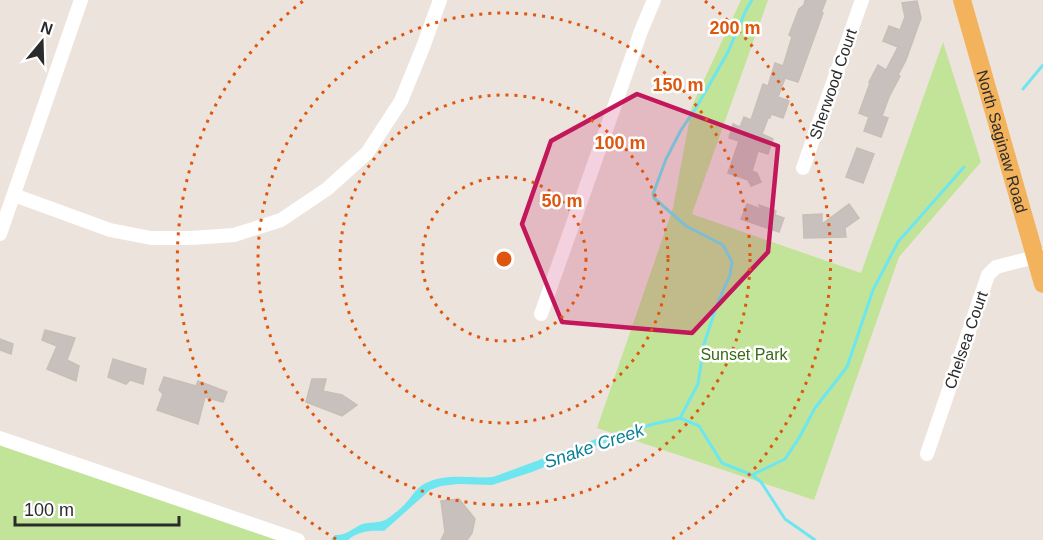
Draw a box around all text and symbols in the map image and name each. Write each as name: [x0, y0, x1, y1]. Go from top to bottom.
north arrow: [12, 12, 72, 72]
text: N: [38, 18, 55, 38]
text: 200 m: [709, 18, 761, 38]
street label: Sherwood Court: [806, 26, 860, 141]
street label: North Saginaw Road: [974, 68, 1031, 215]
text: 150 m: [652, 75, 704, 95]
text: 100 m: [594, 133, 646, 153]
text: 50 m: [541, 191, 583, 211]
centre of rings: [494, 249, 514, 269]
street label: Chelsea Court: [941, 288, 991, 391]
park label: Sunset Park: [700, 346, 789, 363]
water label: Snake Creek: [542, 419, 647, 472]
scale bar: [15, 489, 178, 527]
text: 100 m: [24, 500, 74, 520]

